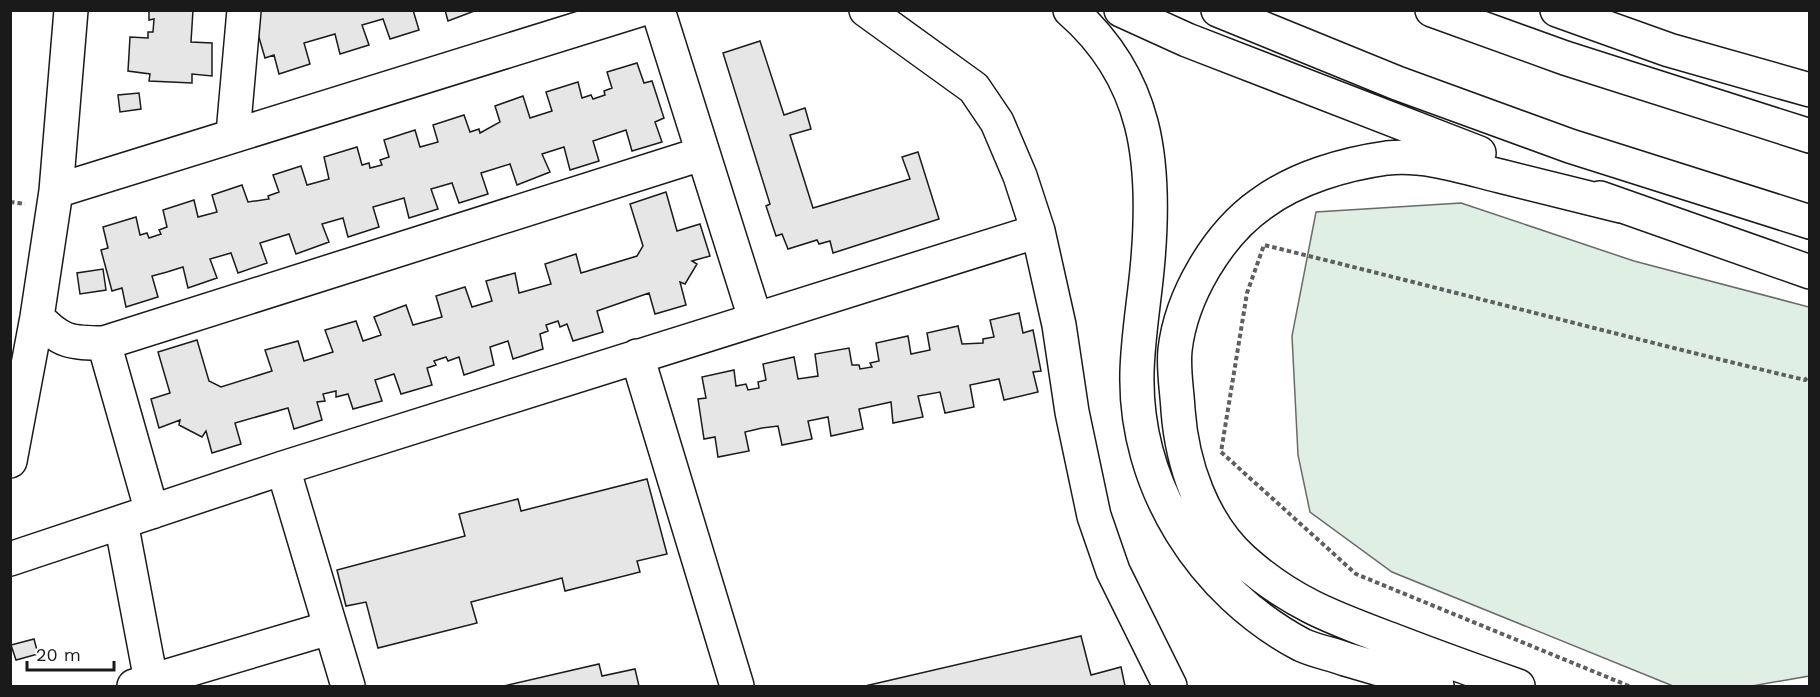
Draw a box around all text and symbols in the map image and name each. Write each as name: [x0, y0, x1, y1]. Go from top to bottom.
scale bar: [27, 634, 114, 672]
text: 20 m: [36, 644, 81, 665]

